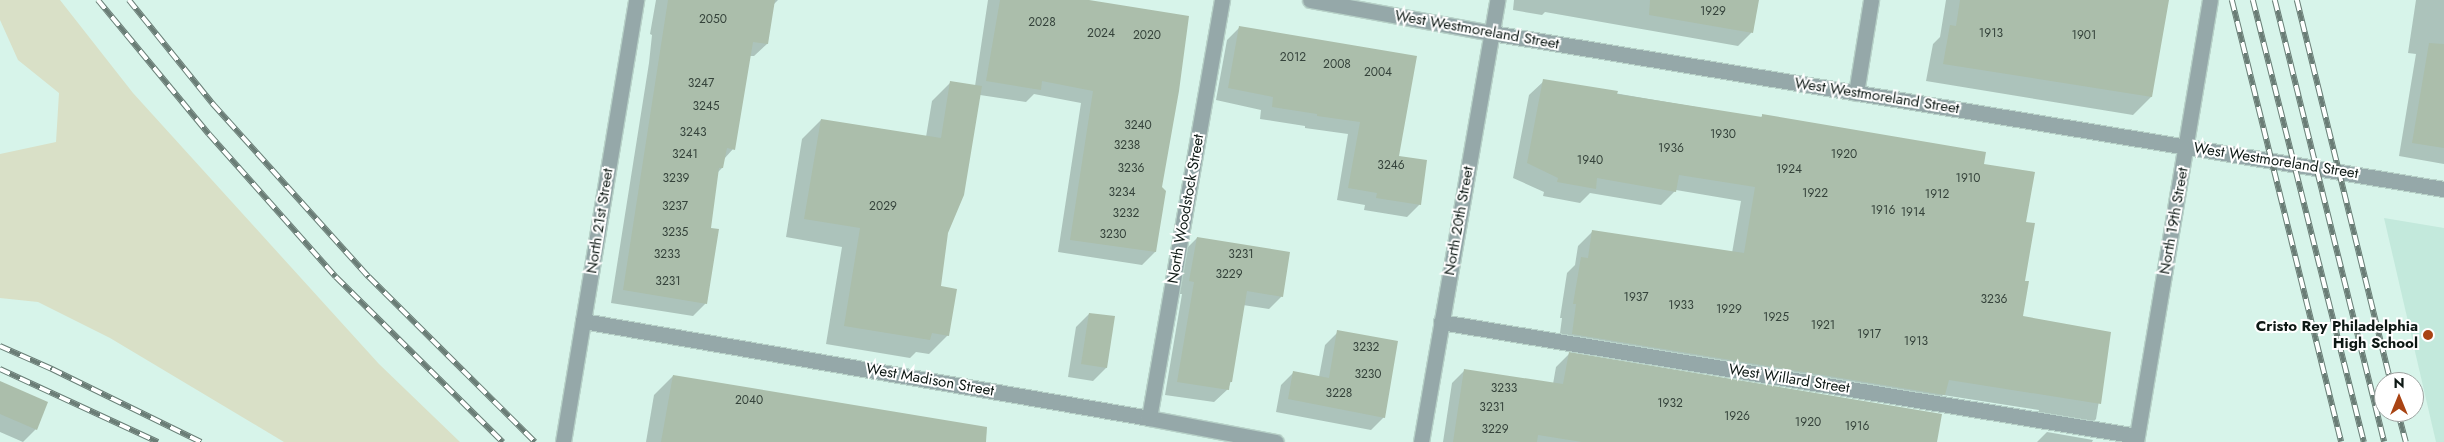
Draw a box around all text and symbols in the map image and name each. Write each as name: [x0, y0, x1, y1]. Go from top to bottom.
house number: 1929: [1700, 5, 1726, 19]
street label: West Westmoreland Street: [1393, 7, 1561, 53]
house number: 2050: [699, 13, 727, 27]
house number: 2028: [1028, 16, 1056, 30]
house number: 2024: [1087, 27, 1115, 41]
house number: 1913: [1979, 27, 2003, 41]
house number: 2020: [1133, 29, 1161, 43]
house number: 1901: [2072, 29, 2096, 43]
house number: 2012: [1280, 51, 1306, 65]
house number: 2008: [1323, 58, 1351, 72]
house number: 2004: [1364, 66, 1392, 80]
street label: West Westmoreland Street: [1793, 74, 1961, 118]
house number: 3247: [688, 77, 714, 91]
house number: 3245: [692, 100, 720, 114]
house number: 3240: [1124, 119, 1152, 133]
house number: 3243: [680, 126, 706, 140]
house number: 1930: [1710, 128, 1736, 142]
street label: North Woodstock Street: [1164, 133, 1208, 285]
house number: 3238: [1114, 139, 1140, 153]
street label: West Westmoreland Street: [2192, 139, 2360, 183]
house number: 1936: [1658, 142, 1684, 156]
house number: 3241: [672, 148, 698, 162]
house number: 1920: [1831, 148, 1857, 162]
house number: 1940: [1577, 154, 1603, 168]
house number: 3246: [1377, 159, 1405, 173]
house number: 3236: [1118, 162, 1144, 176]
house number: 1924: [1776, 163, 1802, 177]
street label: North 20th Street: [1441, 165, 1477, 277]
street label: North 19th Street: [2156, 166, 2192, 276]
street label: North 21st Street: [583, 167, 617, 275]
house number: 3239: [663, 172, 689, 186]
house number: 1910: [1956, 172, 1980, 186]
house number: 3234: [1109, 186, 1135, 200]
house number: 1922: [1802, 187, 1828, 201]
house number: 1912: [1925, 188, 1949, 202]
house number: 3237: [662, 200, 688, 214]
house number: 2029: [869, 200, 897, 214]
house number: 1916: [1871, 204, 1895, 218]
house number: 1914: [1901, 206, 1925, 220]
house number: 3232: [1113, 207, 1139, 221]
house number: 3235: [662, 226, 688, 240]
house number: 3230: [1099, 228, 1127, 242]
house number: 3233: [654, 248, 680, 262]
house number: 3231: [1228, 248, 1254, 262]
house number: 3229: [1215, 268, 1243, 282]
house number: 3231: [655, 275, 681, 289]
house number: 1937: [1624, 291, 1648, 305]
house number: 3236: [1981, 293, 2007, 307]
house number: 1933: [1668, 299, 1694, 313]
house number: 1929: [1716, 303, 1742, 317]
house number: 1925: [1763, 311, 1789, 325]
place label: Cristo Rey Philadelphia High School: [2256, 317, 2418, 352]
house number: 1921: [1811, 319, 1835, 333]
house number: 1917: [1857, 328, 1881, 342]
marker: Cristo Rey Philadelphia High School: [2422, 329, 2434, 341]
house number: 1913: [1904, 335, 1928, 349]
house number: 3232: [1353, 341, 1379, 355]
street label: West Madison Street: [865, 360, 995, 400]
street label: West Willard Street: [1727, 361, 1851, 397]
house number: 3230: [1354, 368, 1382, 382]
north arrow: [2374, 372, 2424, 422]
text: N: [2393, 373, 2405, 393]
house number: 3233: [1491, 382, 1517, 396]
house number: 3228: [1326, 387, 1352, 401]
house number: 2040: [735, 394, 763, 408]
house number: 1932: [1657, 397, 1683, 411]
house number: 3231: [1479, 401, 1505, 415]
house number: 1926: [1724, 410, 1750, 424]
house number: 1920: [1795, 416, 1821, 430]
house number: 1916: [1845, 420, 1869, 434]
house number: 3229: [1481, 423, 1509, 437]

